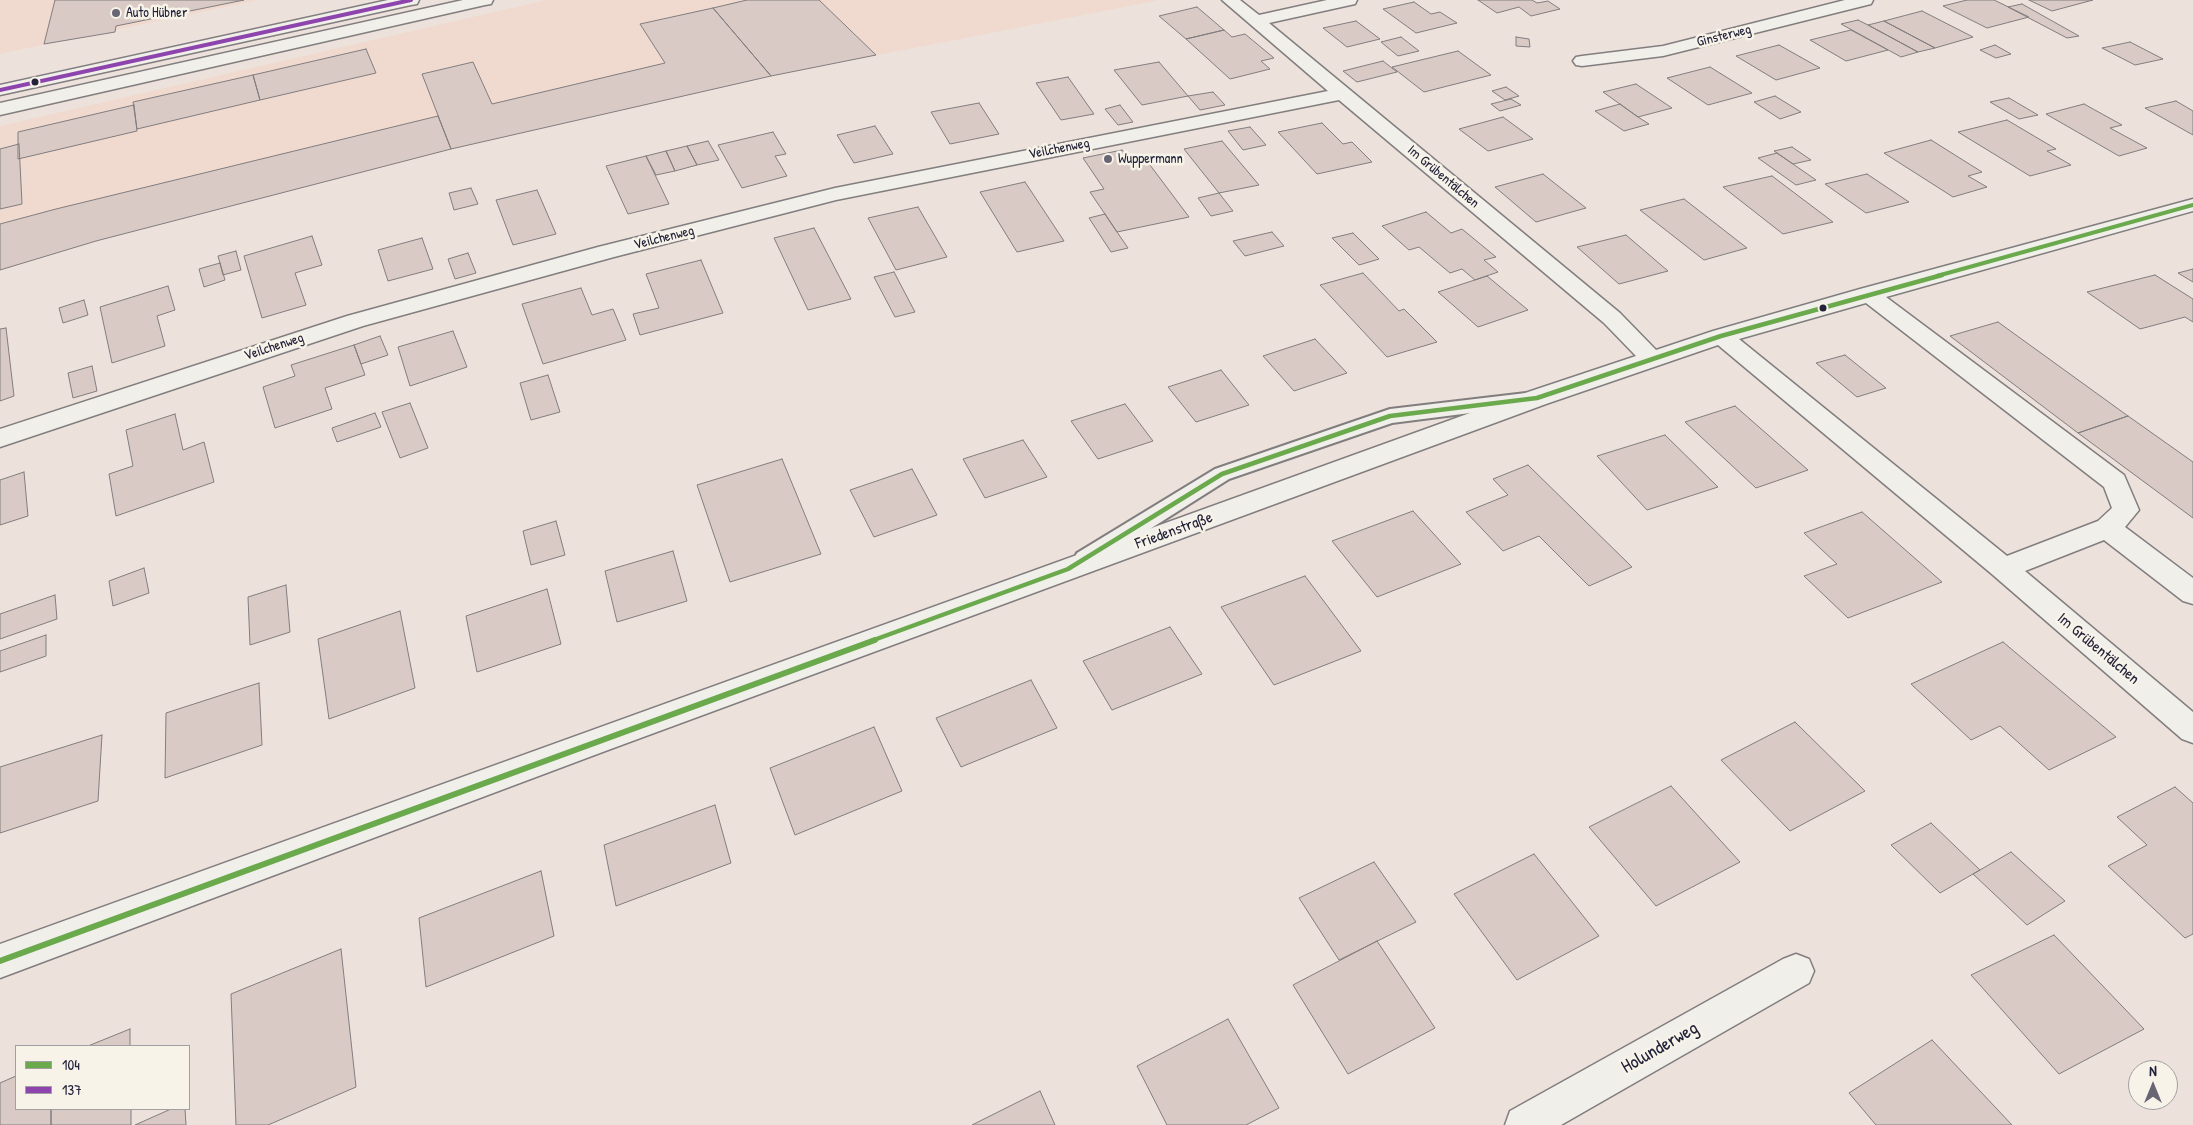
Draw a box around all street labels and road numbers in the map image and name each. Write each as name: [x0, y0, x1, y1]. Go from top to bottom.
street label: Ginsterweg: [1695, 21, 1753, 51]
street label: Veilchenweg: [1027, 135, 1091, 163]
street label: Im Grübentälchen: [1404, 142, 1482, 212]
street label: Veilchenweg: [632, 222, 696, 254]
street label: Veilchenweg: [242, 329, 306, 365]
street label: Friedenstraße: [1133, 508, 1215, 554]
street label: Im Grübentälchen: [2053, 609, 2143, 689]
street label: Holunderweg: [1618, 1017, 1702, 1079]

